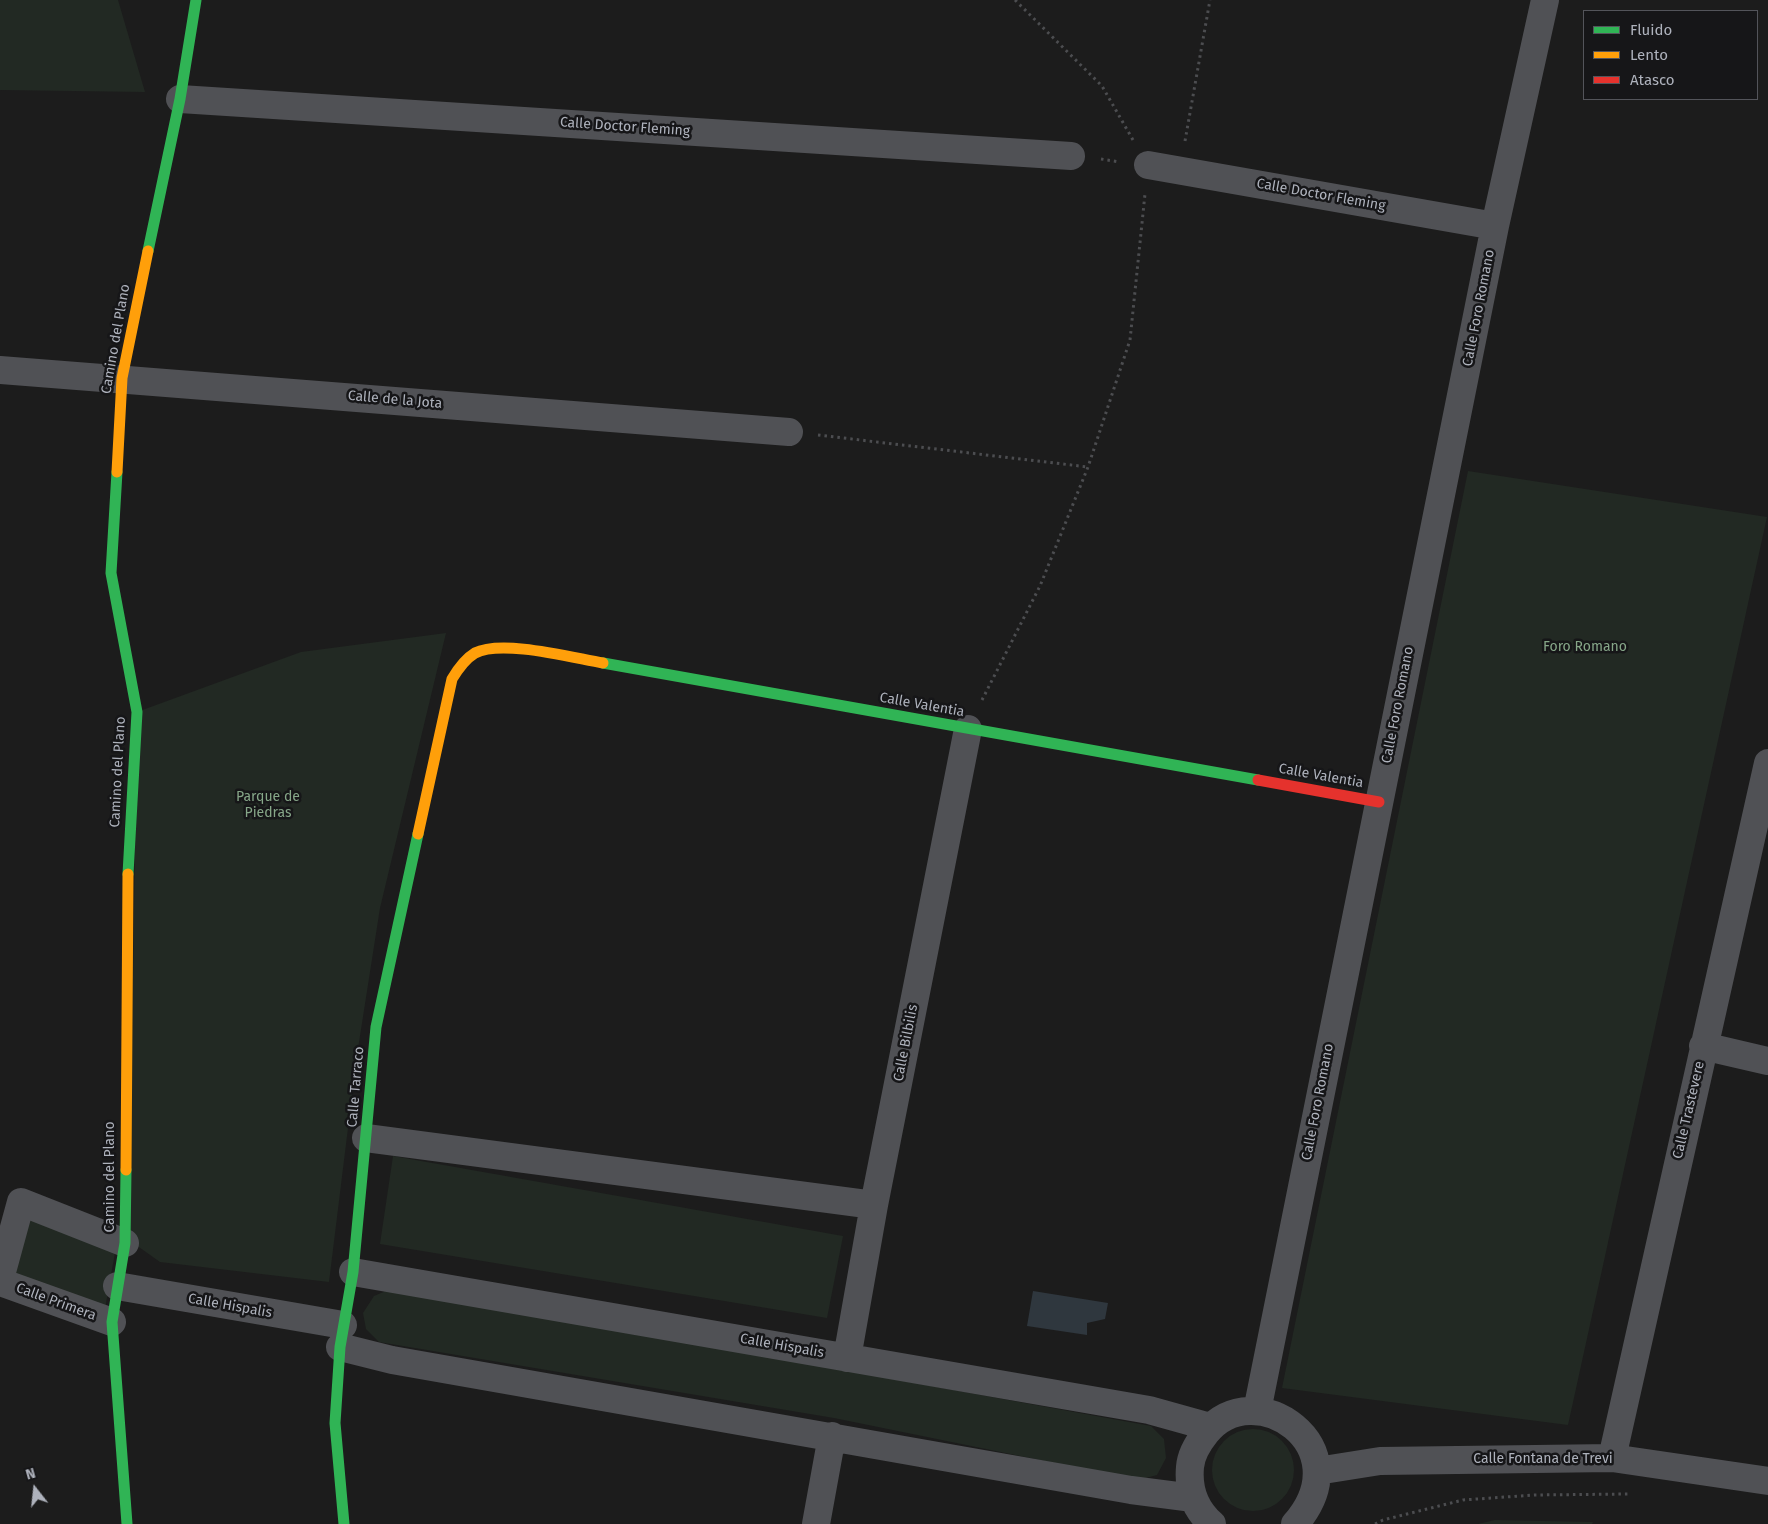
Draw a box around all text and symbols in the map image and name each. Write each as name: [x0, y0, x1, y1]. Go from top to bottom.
legend: [1583, 10, 1758, 100]
text: Fluido: [1630, 21, 1672, 39]
text: Lento: [1630, 46, 1668, 64]
text: Atasco: [1630, 71, 1675, 89]
street label: Calle Doctor Fleming: [559, 114, 691, 140]
street label: Calle Doctor Fleming: [1255, 175, 1387, 215]
street label: Calle Foro Romano: [1459, 248, 1499, 368]
street label: Camino del Plano: [98, 283, 134, 395]
street label: Calle de la Jota: [347, 388, 443, 412]
park label: Foro Romano: [1543, 639, 1627, 655]
street label: Calle Foro Romano: [1378, 645, 1418, 765]
street label: Calle Valentia: [878, 689, 966, 721]
street label: Camino del Plano: [107, 716, 129, 828]
street label: Calle Valentia: [1277, 760, 1365, 792]
park label: Parque de Piedras: [236, 789, 300, 822]
street label: Calle Bilbilis: [890, 1003, 922, 1083]
street label: Calle Foro Romano: [1298, 1042, 1338, 1162]
street label: Calle Tarraco: [344, 1046, 368, 1128]
street label: Calle Trastevere: [1670, 1059, 1708, 1161]
street label: Camino del Plano: [102, 1121, 118, 1233]
street label: Calle Primera: [14, 1280, 98, 1324]
street label: Calle Hispalis: [187, 1290, 273, 1322]
street label: Calle Hispalis: [739, 1330, 825, 1362]
street label: Calle Fontana de Trevi: [1473, 1451, 1613, 1467]
north arrow: [10, 1464, 60, 1514]
text: N: [24, 1465, 38, 1484]

